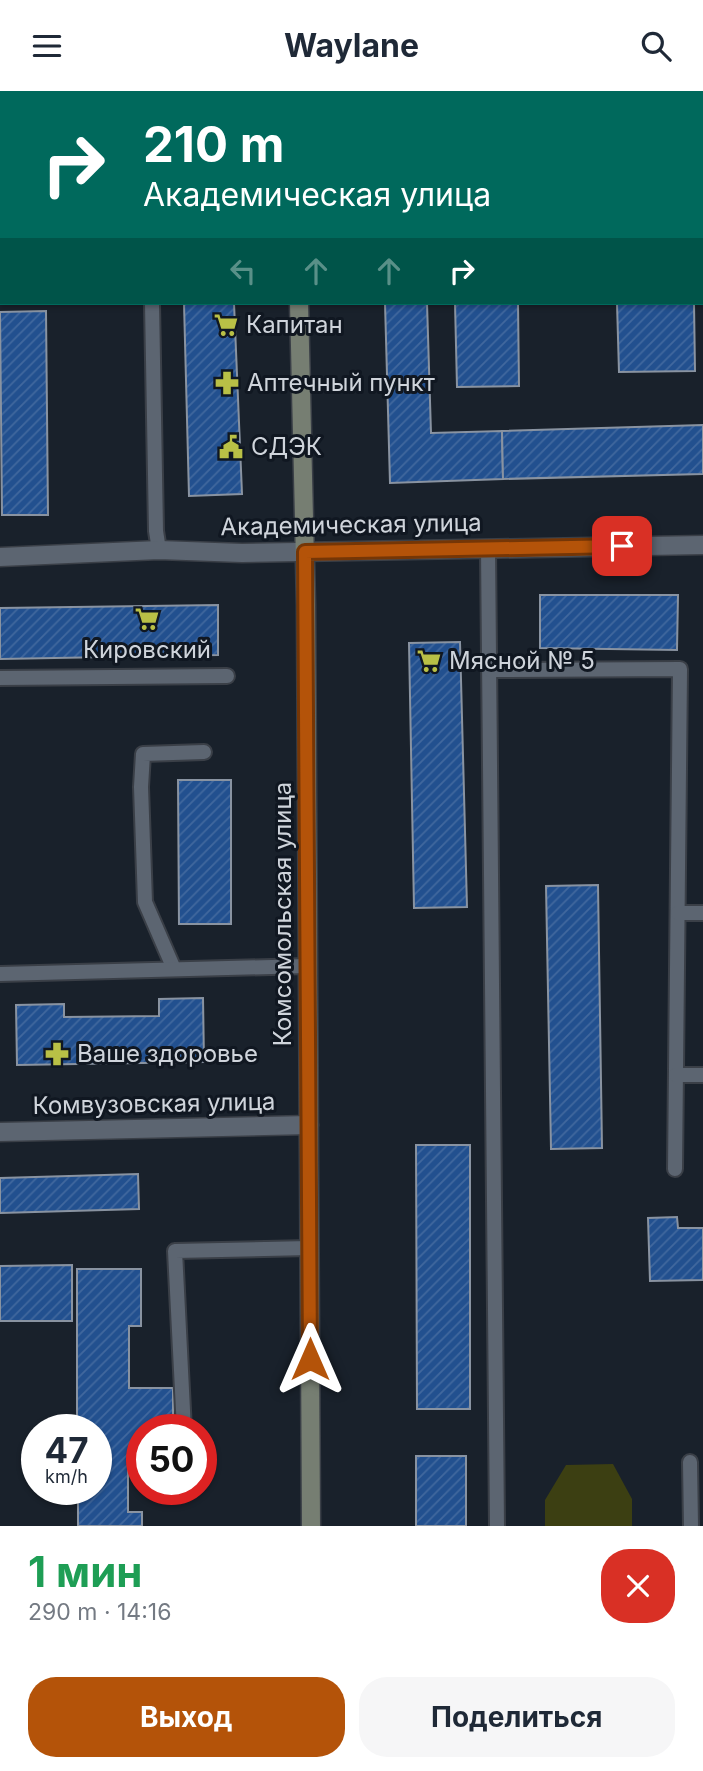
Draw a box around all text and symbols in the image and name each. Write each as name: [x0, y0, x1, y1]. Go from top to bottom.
text: Waylane: [284, 26, 419, 65]
icon: menu: [28, 27, 66, 65]
icon: search: [637, 27, 675, 65]
text: 210 m: [143, 115, 284, 174]
icon: right: [28, 119, 119, 210]
text: Академическая улица: [143, 175, 491, 214]
icon: left: [224, 252, 262, 290]
icon: ahead: [297, 252, 335, 290]
icon: ahead: [370, 252, 408, 290]
icon: right: [443, 252, 481, 290]
place label: Капитан: [246, 310, 343, 339]
supermarket icon: Капитан: [212, 311, 240, 339]
place label: Аптечный пункт: [247, 368, 435, 397]
pharmacy icon: Аптечный пункт: [213, 369, 241, 397]
place label: СДЭК: [251, 432, 322, 461]
public building icon: СДЭК: [217, 433, 245, 461]
street label: Академическая улица: [220, 508, 482, 541]
pin: [592, 516, 652, 576]
icon: arrive: [603, 527, 641, 565]
supermarket icon: Кировский: [133, 605, 161, 633]
place label: Кировский: [83, 635, 211, 664]
place label: Мясной № 5: [449, 646, 595, 675]
supermarket icon: Мясной № 5: [415, 647, 443, 675]
street label: Комсомольская улица: [268, 782, 297, 1046]
place label: Ваше здоровье: [77, 1039, 258, 1068]
pharmacy icon: Ваше здоровье: [43, 1040, 71, 1068]
street label: Комвузовская улица: [32, 1087, 276, 1120]
position arrow: [273, 1322, 347, 1396]
speed limit sign: 50: [126, 1414, 217, 1505]
text: 47: [44, 1429, 89, 1471]
text: km/h: [45, 1466, 88, 1487]
text: 1 мин: [28, 1546, 142, 1597]
button: close: [601, 1549, 675, 1623]
text: 290 m · 14:16: [28, 1598, 171, 1626]
button: Выход: [28, 1677, 345, 1757]
button: Поделиться: [359, 1677, 675, 1757]

